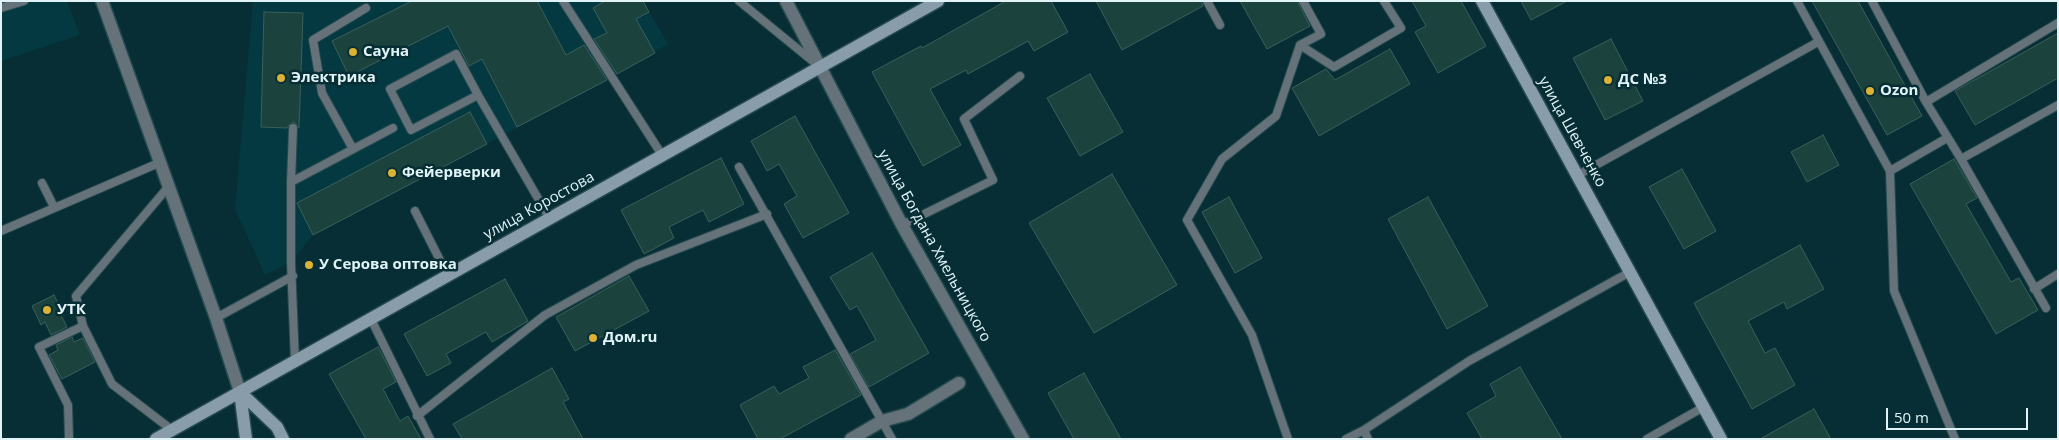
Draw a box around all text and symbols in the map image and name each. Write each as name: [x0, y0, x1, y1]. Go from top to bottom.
place label: Сауна: [363, 43, 409, 61]
marker: Сауна: [347, 46, 359, 58]
place label: Электрика: [291, 69, 376, 87]
place label: ДС №3: [1618, 71, 1667, 89]
marker: Электрика: [275, 72, 287, 84]
street label: улица Шевченко: [1534, 74, 1610, 190]
marker: ДС №3: [1602, 74, 1614, 86]
place label: Ozon: [1880, 82, 1918, 100]
marker: Ozon: [1864, 85, 1876, 97]
street label: улица Богдана Хмельницкого: [874, 147, 994, 345]
place label: Фейерверки: [402, 164, 501, 182]
marker: Фейерверки: [386, 167, 398, 179]
street label: улица Коростова: [480, 168, 598, 244]
place label: У Серова оптовка: [319, 256, 457, 274]
marker: У Серова оптовка: [303, 259, 315, 271]
place label: УТК: [57, 301, 86, 319]
marker: УТК: [41, 304, 53, 316]
place label: Дом.ru: [603, 329, 657, 347]
marker: Дом.ru: [587, 332, 599, 344]
scale bar: [1889, 398, 2032, 430]
text: 50 m: [1894, 407, 1929, 427]

